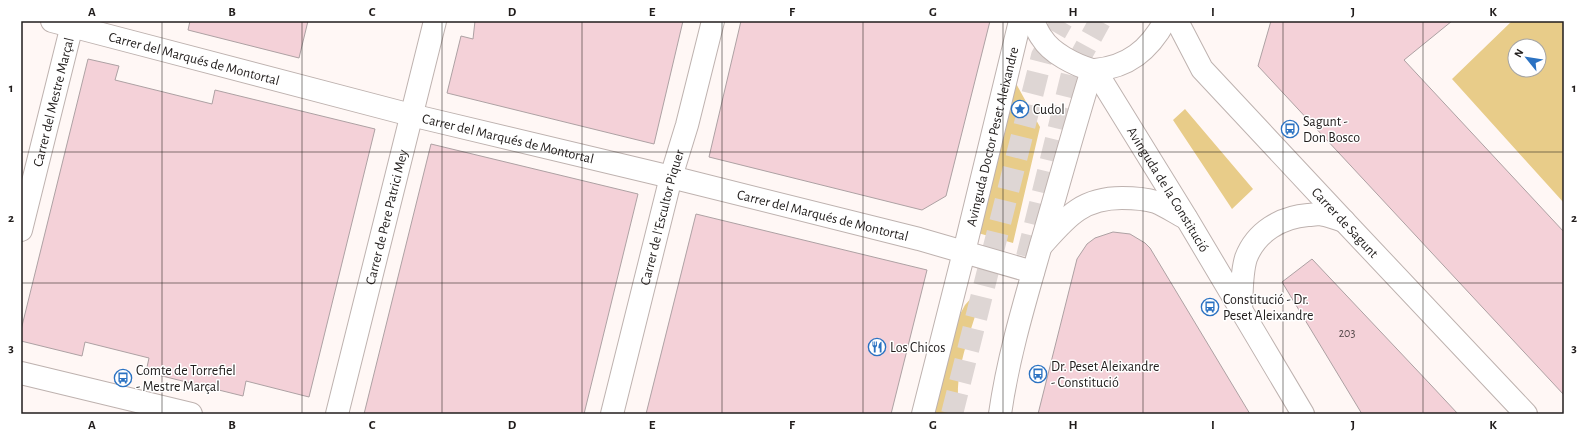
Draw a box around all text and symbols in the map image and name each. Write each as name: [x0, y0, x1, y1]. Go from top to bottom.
text: A: [88, 6, 96, 19]
text: B: [228, 6, 236, 19]
text: C: [369, 6, 376, 19]
text: D: [508, 6, 517, 19]
text: E: [649, 6, 656, 19]
text: F: [789, 6, 796, 19]
text: G: [929, 6, 937, 19]
text: H: [1068, 6, 1078, 19]
text: I: [1211, 6, 1215, 19]
text: J: [1351, 6, 1355, 19]
text: K: [1489, 6, 1497, 19]
street label: Carrer del Marqués de Montortal: [107, 30, 281, 88]
street label: Carrer del Mestre Marçal: [31, 36, 77, 168]
north arrow: [1507, 38, 1547, 78]
street label: Avinguda Doctor Peset Aleixandre: [964, 46, 1021, 228]
text: N: [1512, 47, 1525, 59]
text: 1: [9, 82, 13, 95]
text: 1: [1572, 82, 1576, 95]
place icon: Cudol: [1010, 99, 1030, 119]
place label: Cudol: [1033, 103, 1065, 117]
street label: Carrer del Marqués de Montortal: [421, 112, 595, 166]
place label: Sagunt - Don Bosco: [1303, 115, 1360, 145]
bus stop icon: Sagunt - Don Bosco: [1280, 119, 1300, 139]
street label: Avinguda de la Constitució: [1124, 125, 1211, 255]
street label: Carrer de Pere Patrici Mey: [364, 148, 411, 286]
street label: Carrer de l'Escultor Piquer: [638, 148, 687, 287]
street label: Carrer de Sagunt: [1309, 185, 1381, 261]
street label: Carrer del Marqués de Montortal: [736, 188, 910, 244]
text: 2: [8, 212, 14, 225]
text: 2: [1571, 212, 1577, 225]
place label: Constitució - Dr. Peset Aleixandre: [1223, 293, 1314, 323]
bus stop icon: Constitució - Dr. Peset Aleixandre: [1200, 297, 1220, 317]
house number: 203: [1339, 327, 1355, 339]
restaurant icon: Los Chicos: [867, 337, 887, 357]
place label: Los Chicos: [890, 341, 945, 355]
text: 3: [8, 342, 14, 355]
text: 3: [1571, 342, 1577, 355]
place label: Dr. Peset Aleixandre - Constitució: [1051, 360, 1159, 390]
place label: Comte de Torrefiel - Mestre Marçal: [136, 364, 236, 394]
bus stop icon: Dr. Peset Aleixandre - Constitució: [1028, 364, 1048, 384]
bus stop icon: Comte de Torrefiel - Mestre Marçal: [113, 368, 133, 388]
text: A: [88, 419, 96, 432]
text: B: [228, 419, 236, 432]
text: C: [369, 419, 376, 432]
text: D: [508, 419, 517, 432]
text: E: [649, 419, 656, 432]
text: F: [789, 419, 796, 432]
text: G: [929, 419, 937, 432]
text: H: [1068, 419, 1078, 432]
text: I: [1211, 419, 1215, 432]
text: J: [1351, 419, 1355, 432]
text: K: [1489, 419, 1497, 432]

